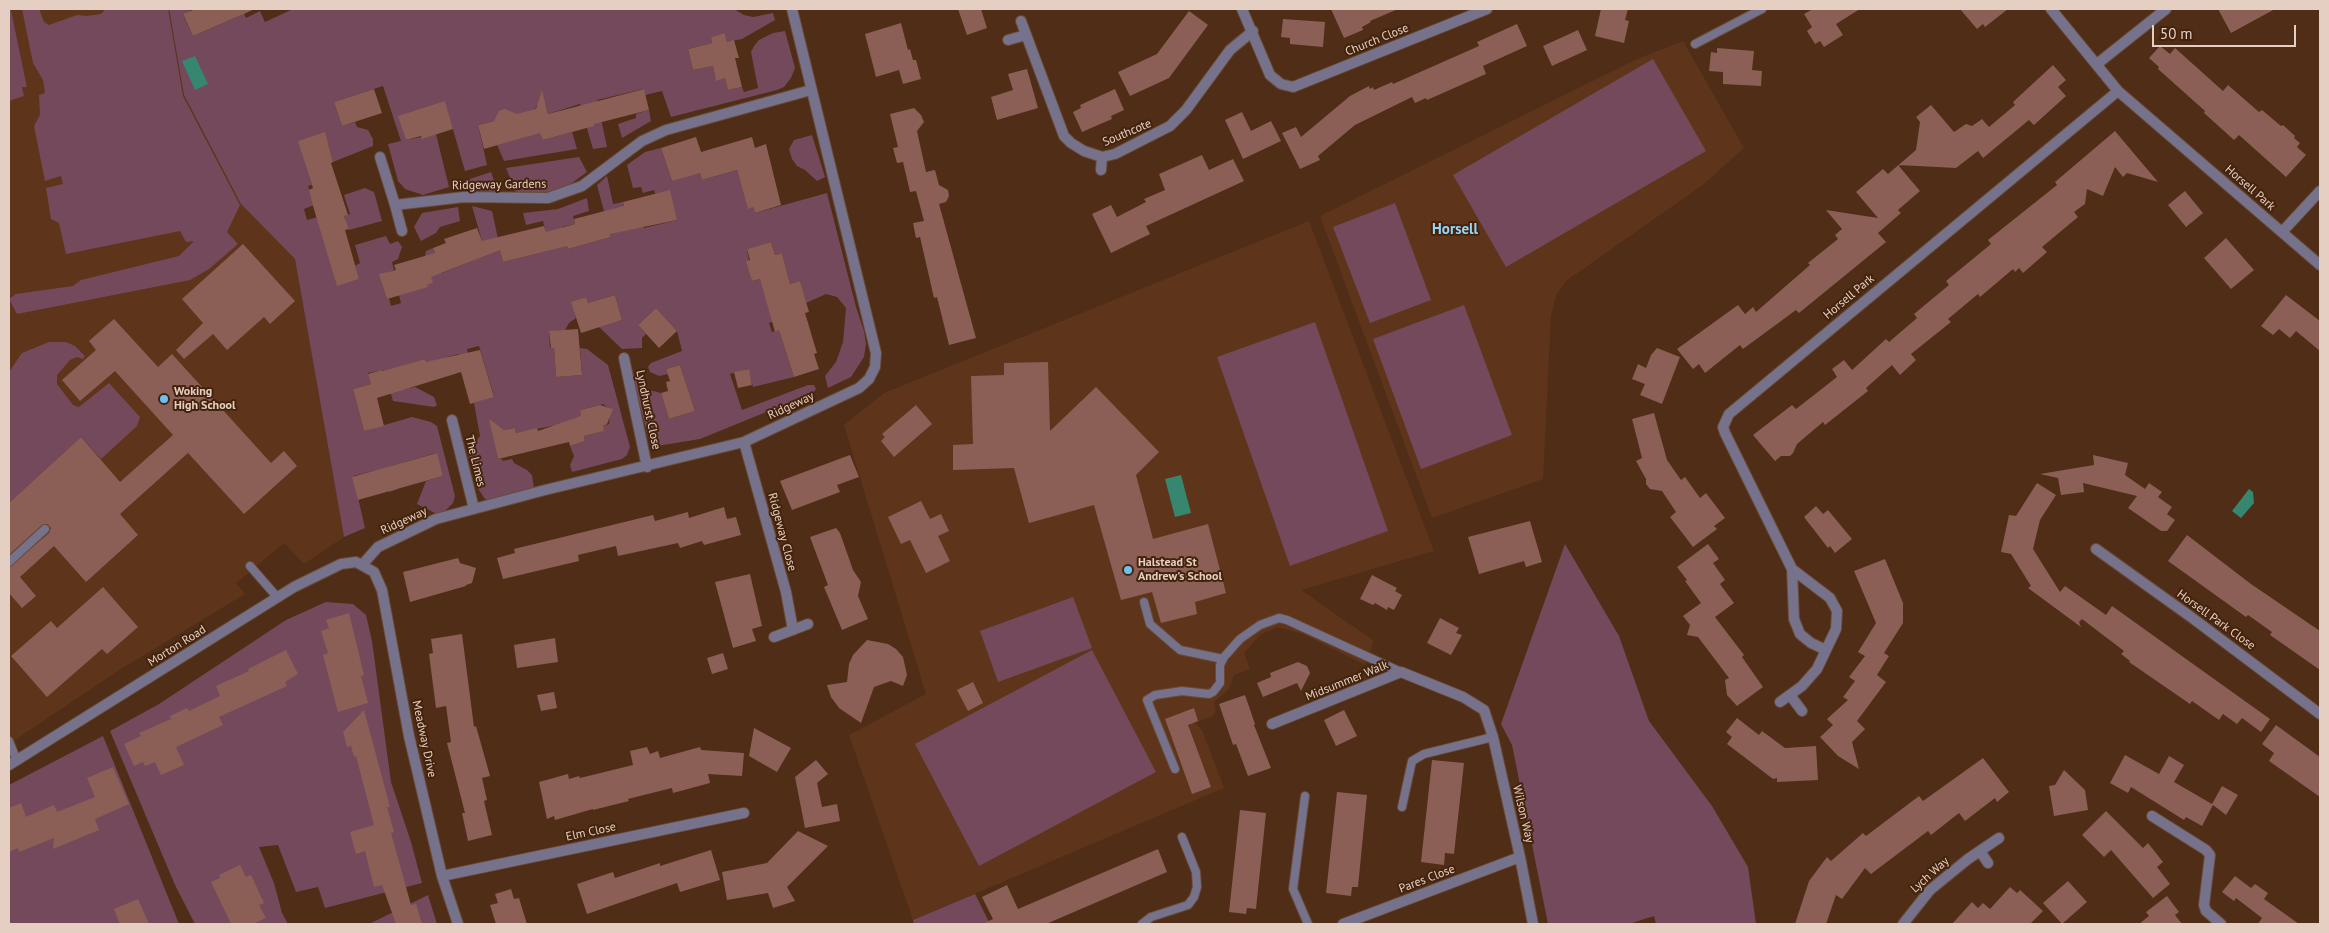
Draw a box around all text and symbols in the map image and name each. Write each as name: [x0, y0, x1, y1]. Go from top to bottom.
scale bar: [2154, 15, 2298, 47]
street label: Church Close: [1343, 21, 1411, 59]
text: 50 m: [2160, 24, 2193, 43]
street label: Southcote: [1100, 116, 1154, 150]
street label: Horsell Park: [2222, 162, 2278, 214]
street label: Ridgeway Gardens: [452, 177, 546, 193]
district label: Horsell: [1432, 221, 1478, 239]
street label: Horsell Park: [1821, 272, 1877, 322]
street label: Lyndhurst Close: [633, 369, 663, 451]
place label: Woking High School: [174, 385, 236, 413]
street label: Ridgeway: [765, 389, 817, 423]
marker: Woking High School: [158, 393, 170, 405]
street label: The Limes: [462, 434, 488, 488]
street label: Ridgeway Close: [765, 491, 799, 573]
street label: Ridgeway: [378, 504, 430, 538]
place label: Halstead St Andrew's School: [1138, 556, 1222, 584]
marker: Halstead St Andrew's School: [1122, 564, 1134, 576]
street label: Horsell Park Close: [2174, 587, 2258, 653]
street label: Morton Road: [145, 622, 209, 670]
street label: Midsummer Walk: [1303, 658, 1391, 704]
street label: Meadway Drive: [409, 699, 439, 779]
street label: Wilson Way: [1509, 784, 1537, 844]
street label: Elm Close: [565, 820, 617, 844]
street label: Lych Way: [1908, 854, 1952, 896]
street label: Pares Close: [1397, 862, 1457, 896]

